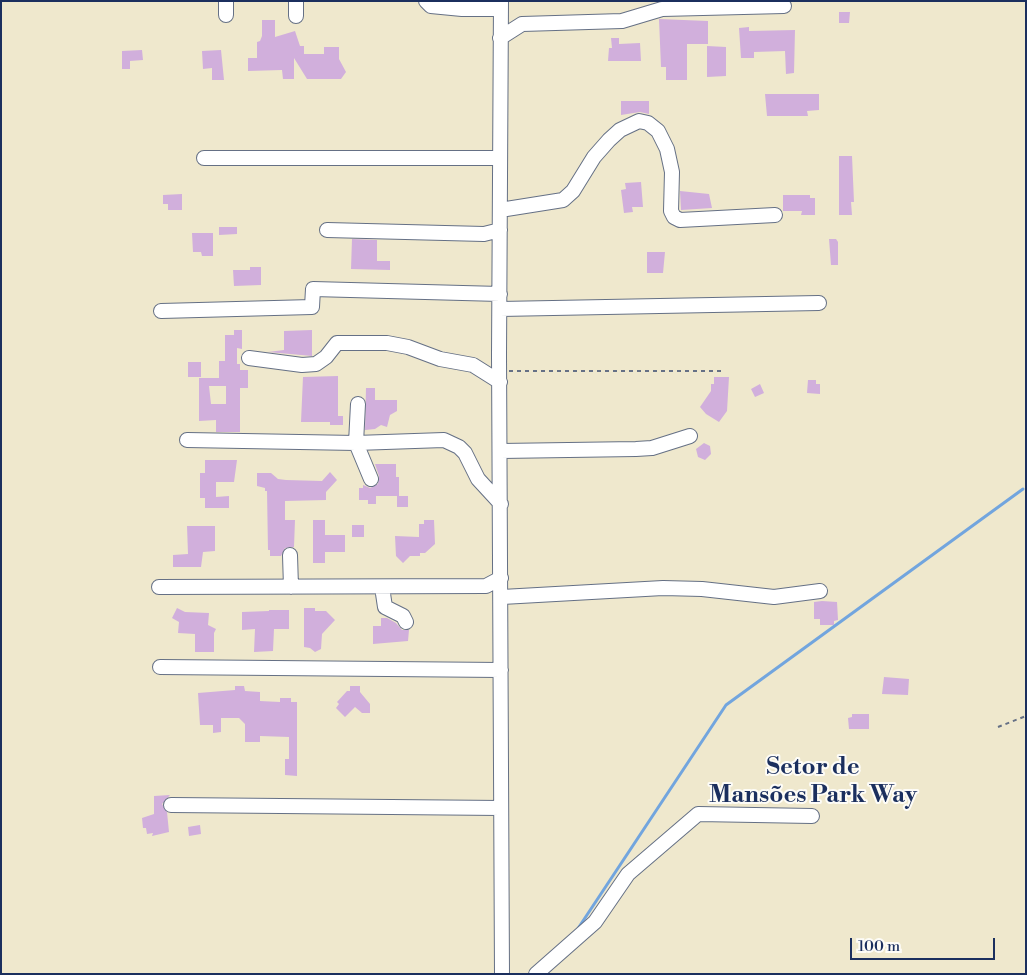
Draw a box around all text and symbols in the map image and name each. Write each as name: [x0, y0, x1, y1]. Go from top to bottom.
district label: Setor de Mansões Park Way: [709, 754, 917, 810]
scale bar: [852, 928, 997, 960]
text: 100 m: [858, 937, 900, 956]

